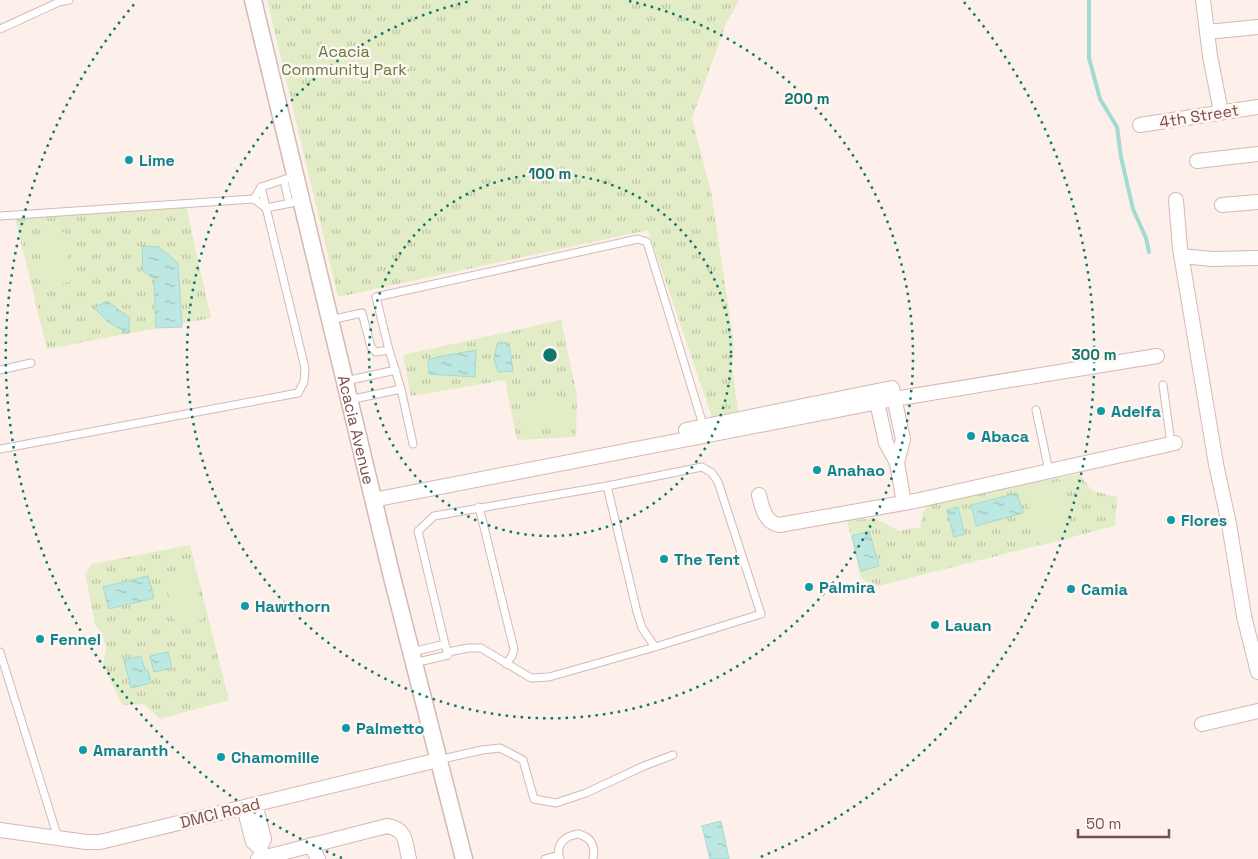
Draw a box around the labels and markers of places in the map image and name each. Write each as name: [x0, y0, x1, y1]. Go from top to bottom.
place label: Lime: [139, 150, 175, 171]
marker: Lime: [123, 154, 135, 166]
centre of rings: [541, 346, 559, 364]
place label: Adelfa: [1111, 401, 1161, 422]
marker: Adelfa: [1095, 405, 1107, 417]
place label: Abaca: [981, 426, 1029, 447]
marker: Abaca: [965, 430, 977, 442]
place label: Anahao: [827, 460, 885, 481]
marker: Anahao: [811, 464, 823, 476]
place label: Flores: [1181, 510, 1227, 531]
marker: Flores: [1165, 514, 1177, 526]
place label: The Tent: [674, 549, 740, 570]
marker: The Tent: [658, 553, 670, 565]
place label: Palmira: [819, 577, 875, 598]
place label: Camia: [1081, 579, 1128, 600]
marker: Palmira: [803, 581, 815, 593]
marker: Camia: [1065, 583, 1077, 595]
place label: Hawthorn: [255, 596, 330, 617]
marker: Hawthorn: [239, 600, 251, 612]
place label: Lauan: [945, 615, 992, 636]
marker: Lauan: [929, 619, 941, 631]
place label: Fennel: [50, 629, 101, 650]
marker: Fennel: [34, 633, 46, 645]
place label: Palmetto: [356, 718, 424, 739]
marker: Palmetto: [340, 722, 352, 734]
place label: Amaranth: [93, 740, 168, 761]
marker: Amaranth: [77, 744, 89, 756]
place label: Chamomille: [231, 747, 320, 768]
marker: Chamomille: [215, 751, 227, 763]

